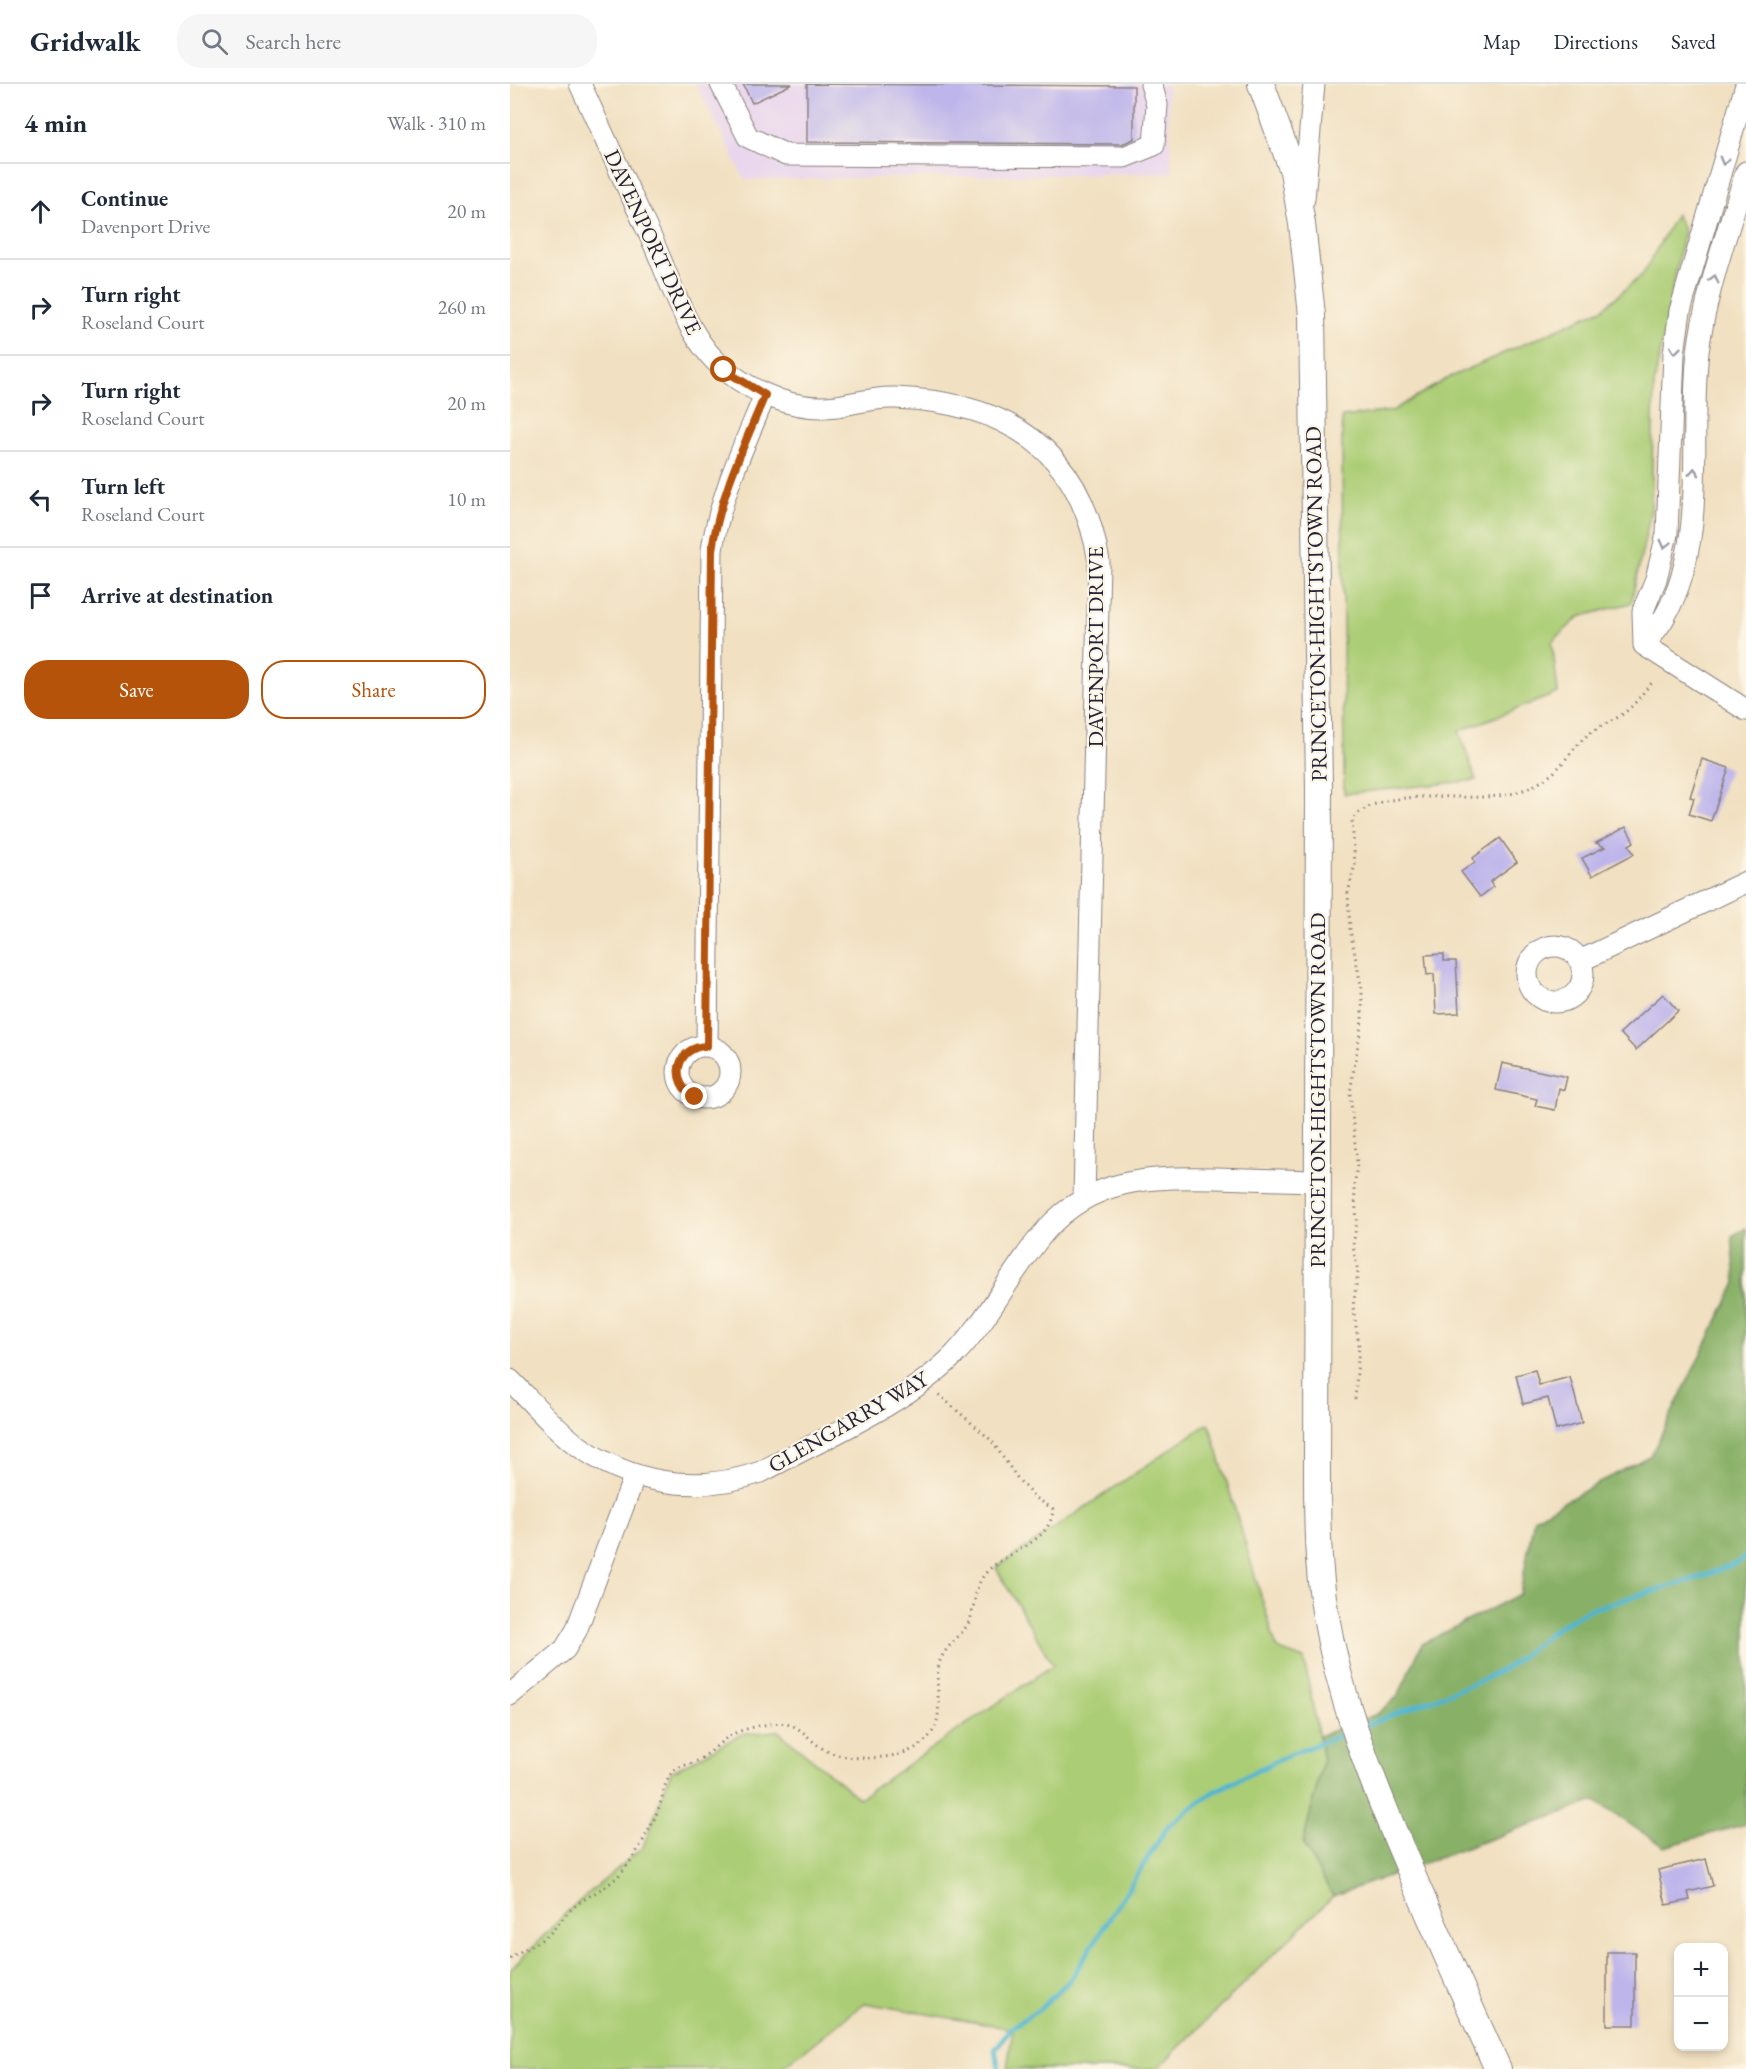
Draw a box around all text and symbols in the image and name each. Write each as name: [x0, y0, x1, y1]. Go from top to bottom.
search box: [177, 14, 597, 68]
text: Gridwalk: [30, 23, 141, 59]
icon: search: [198, 25, 231, 58]
text: Search here: [246, 27, 341, 56]
text: Map: [1483, 28, 1520, 55]
text: Directions: [1553, 28, 1638, 55]
text: Saved: [1671, 28, 1716, 55]
text: 4 min: [24, 106, 87, 140]
text: Walk · 310 m: [387, 110, 486, 136]
street label: DAVENPORT DRIVE: [597, 145, 709, 339]
one-way arrow: [1719, 155, 1731, 166]
text: Continue: [81, 184, 168, 213]
icon: ahead: [24, 195, 57, 228]
text: 20 m: [447, 198, 486, 224]
text: Davenport Drive: [81, 213, 210, 239]
one-way arrow: [1707, 274, 1719, 285]
text: Turn right: [81, 280, 180, 309]
icon: right: [24, 291, 57, 324]
text: 260 m: [438, 294, 486, 320]
text: Roseland Court: [81, 309, 204, 335]
one-way arrow: [1669, 345, 1681, 354]
route start: [710, 356, 736, 382]
text: Turn right: [81, 376, 180, 405]
icon: right: [24, 387, 57, 420]
text: 20 m: [447, 390, 486, 416]
text: Roseland Court: [81, 405, 204, 431]
street label: PRINCETON-HIGHTSTOWN ROAD: [1298, 426, 1334, 782]
one-way arrow: [1687, 468, 1700, 477]
text: Turn left: [81, 472, 165, 501]
icon: left: [24, 483, 57, 516]
text: 10 m: [447, 486, 486, 512]
text: Roseland Court: [81, 501, 204, 527]
one-way arrow: [1659, 539, 1672, 549]
street label: DAVENPORT DRIVE: [1081, 546, 1110, 748]
icon: arrive: [24, 579, 57, 612]
text: Arrive at destination: [81, 581, 273, 610]
button: Save: [24, 660, 249, 719]
button: Share: [261, 660, 486, 719]
street label: PRINCETON-HIGHTSTOWN ROAD: [1303, 912, 1332, 1268]
route end: [681, 1083, 707, 1109]
street label: GLENGARRY WAY: [763, 1364, 934, 1480]
map controls: [1674, 1943, 1728, 2051]
button: +: [1674, 1943, 1728, 1997]
button: −: [1674, 1997, 1728, 2051]

